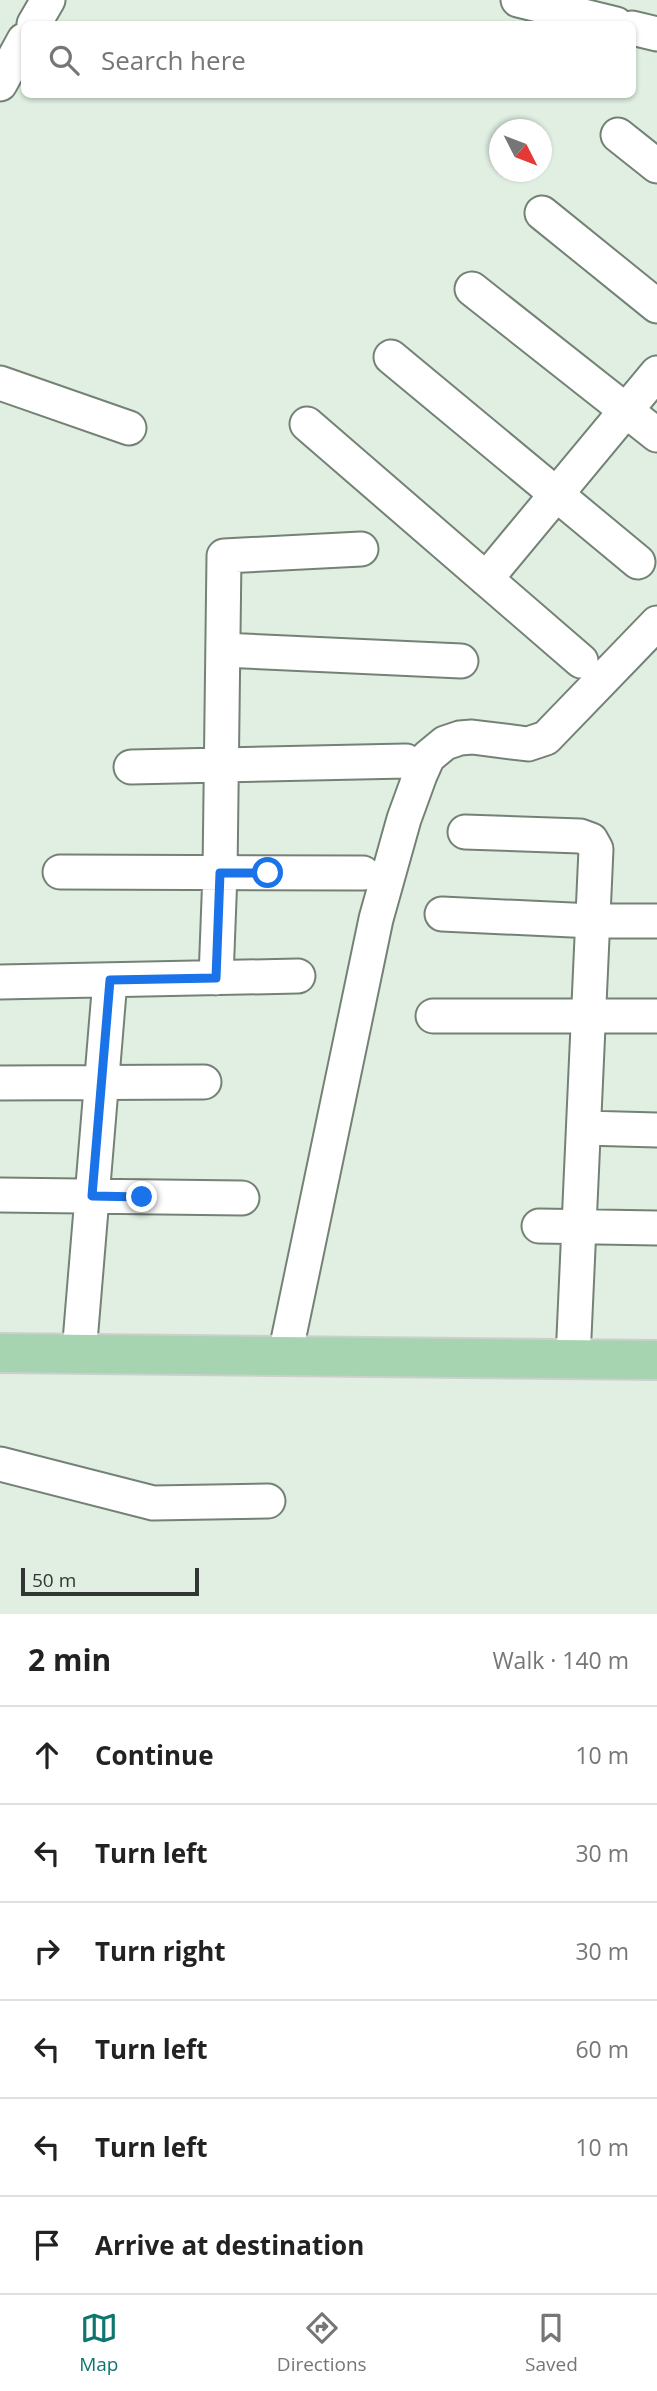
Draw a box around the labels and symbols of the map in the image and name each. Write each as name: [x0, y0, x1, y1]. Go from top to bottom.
north arrow: [489, 119, 552, 182]
route start: [252, 857, 283, 888]
route end: [126, 1181, 157, 1212]
scale bar: [21, 1565, 200, 1597]

